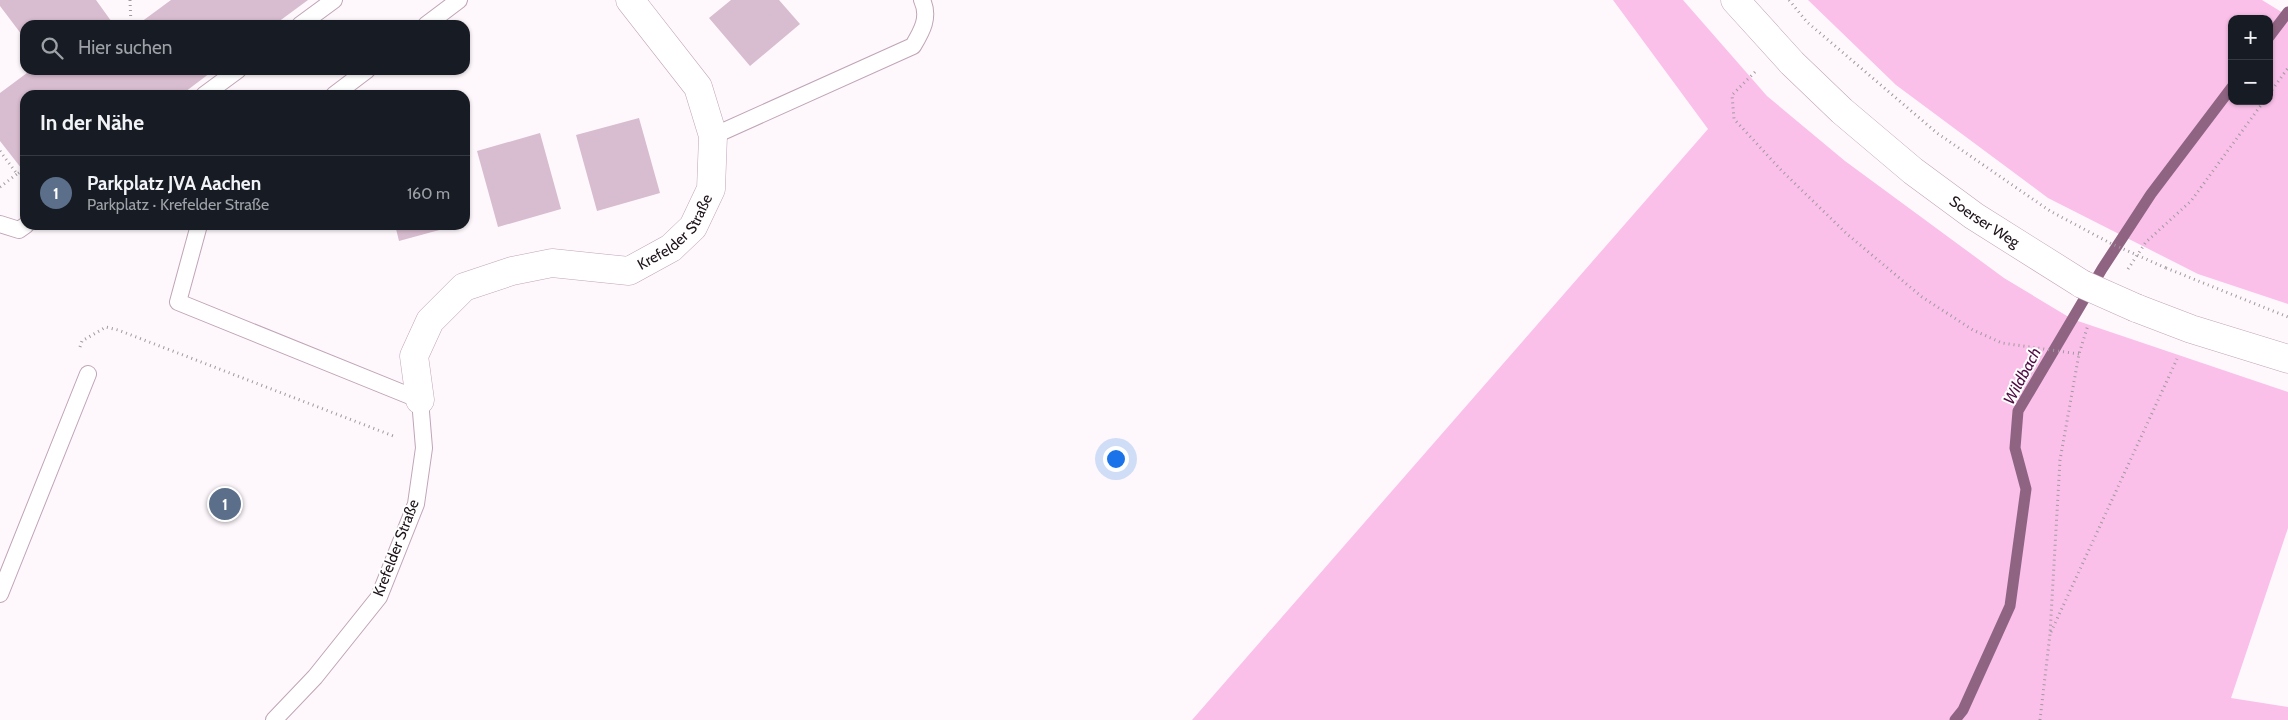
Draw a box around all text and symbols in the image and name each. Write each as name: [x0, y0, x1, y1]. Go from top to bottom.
map controls: [2228, 15, 2273, 105]
button: +: [2228, 15, 2273, 60]
search box: [20, 20, 470, 75]
icon: search: [38, 34, 66, 62]
text: Hier suchen: [78, 36, 172, 59]
button: −: [2228, 60, 2273, 105]
text: In der Nähe: [40, 110, 144, 135]
text: Parkplatz JVA Aachen: [87, 172, 261, 195]
text: 1: [53, 184, 59, 203]
text: 160 m: [407, 184, 450, 203]
street label: Krefelder Straße: [634, 191, 716, 274]
street label: Soerser Weg: [1946, 192, 2023, 252]
text: Parkplatz · Krefelder Straße: [87, 195, 269, 214]
water label: Wildbach: [1999, 344, 2045, 408]
your location: [1103, 446, 1129, 472]
pin: 1: [209, 485, 241, 523]
street label: Krefelder Straße: [369, 497, 423, 599]

